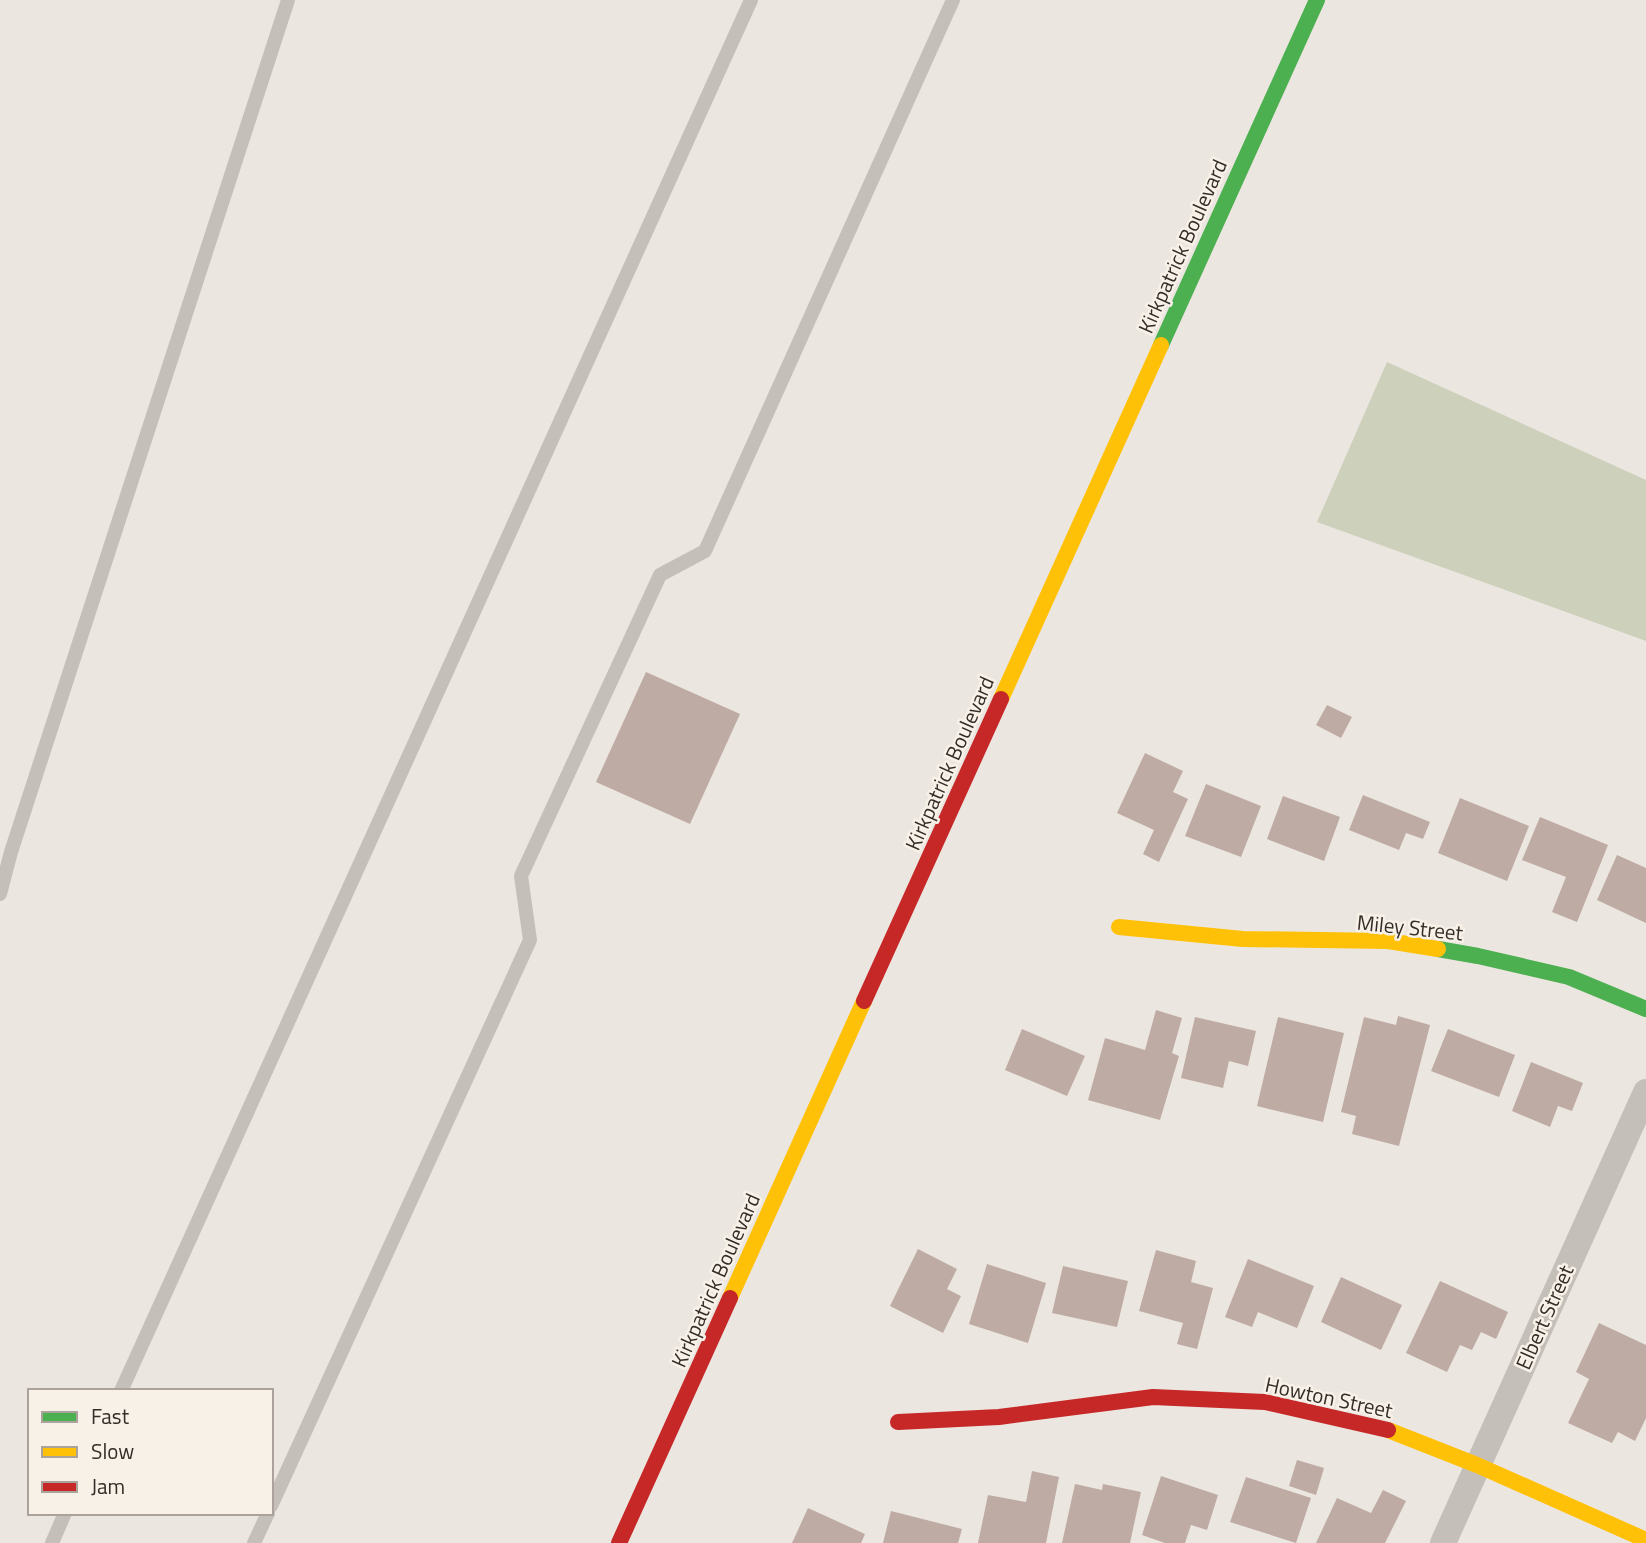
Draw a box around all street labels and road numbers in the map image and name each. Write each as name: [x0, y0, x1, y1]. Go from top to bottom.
street label: Kirkpatrick Boulevard: [1129, 154, 1235, 338]
street label: Kirkpatrick Boulevard: [896, 671, 1002, 855]
street label: Miley Street: [1355, 906, 1465, 949]
street label: Kirkpatrick Boulevard: [662, 1188, 768, 1372]
street label: Elbert Street: [1507, 1259, 1582, 1374]
street label: Howton Street: [1262, 1368, 1396, 1426]

